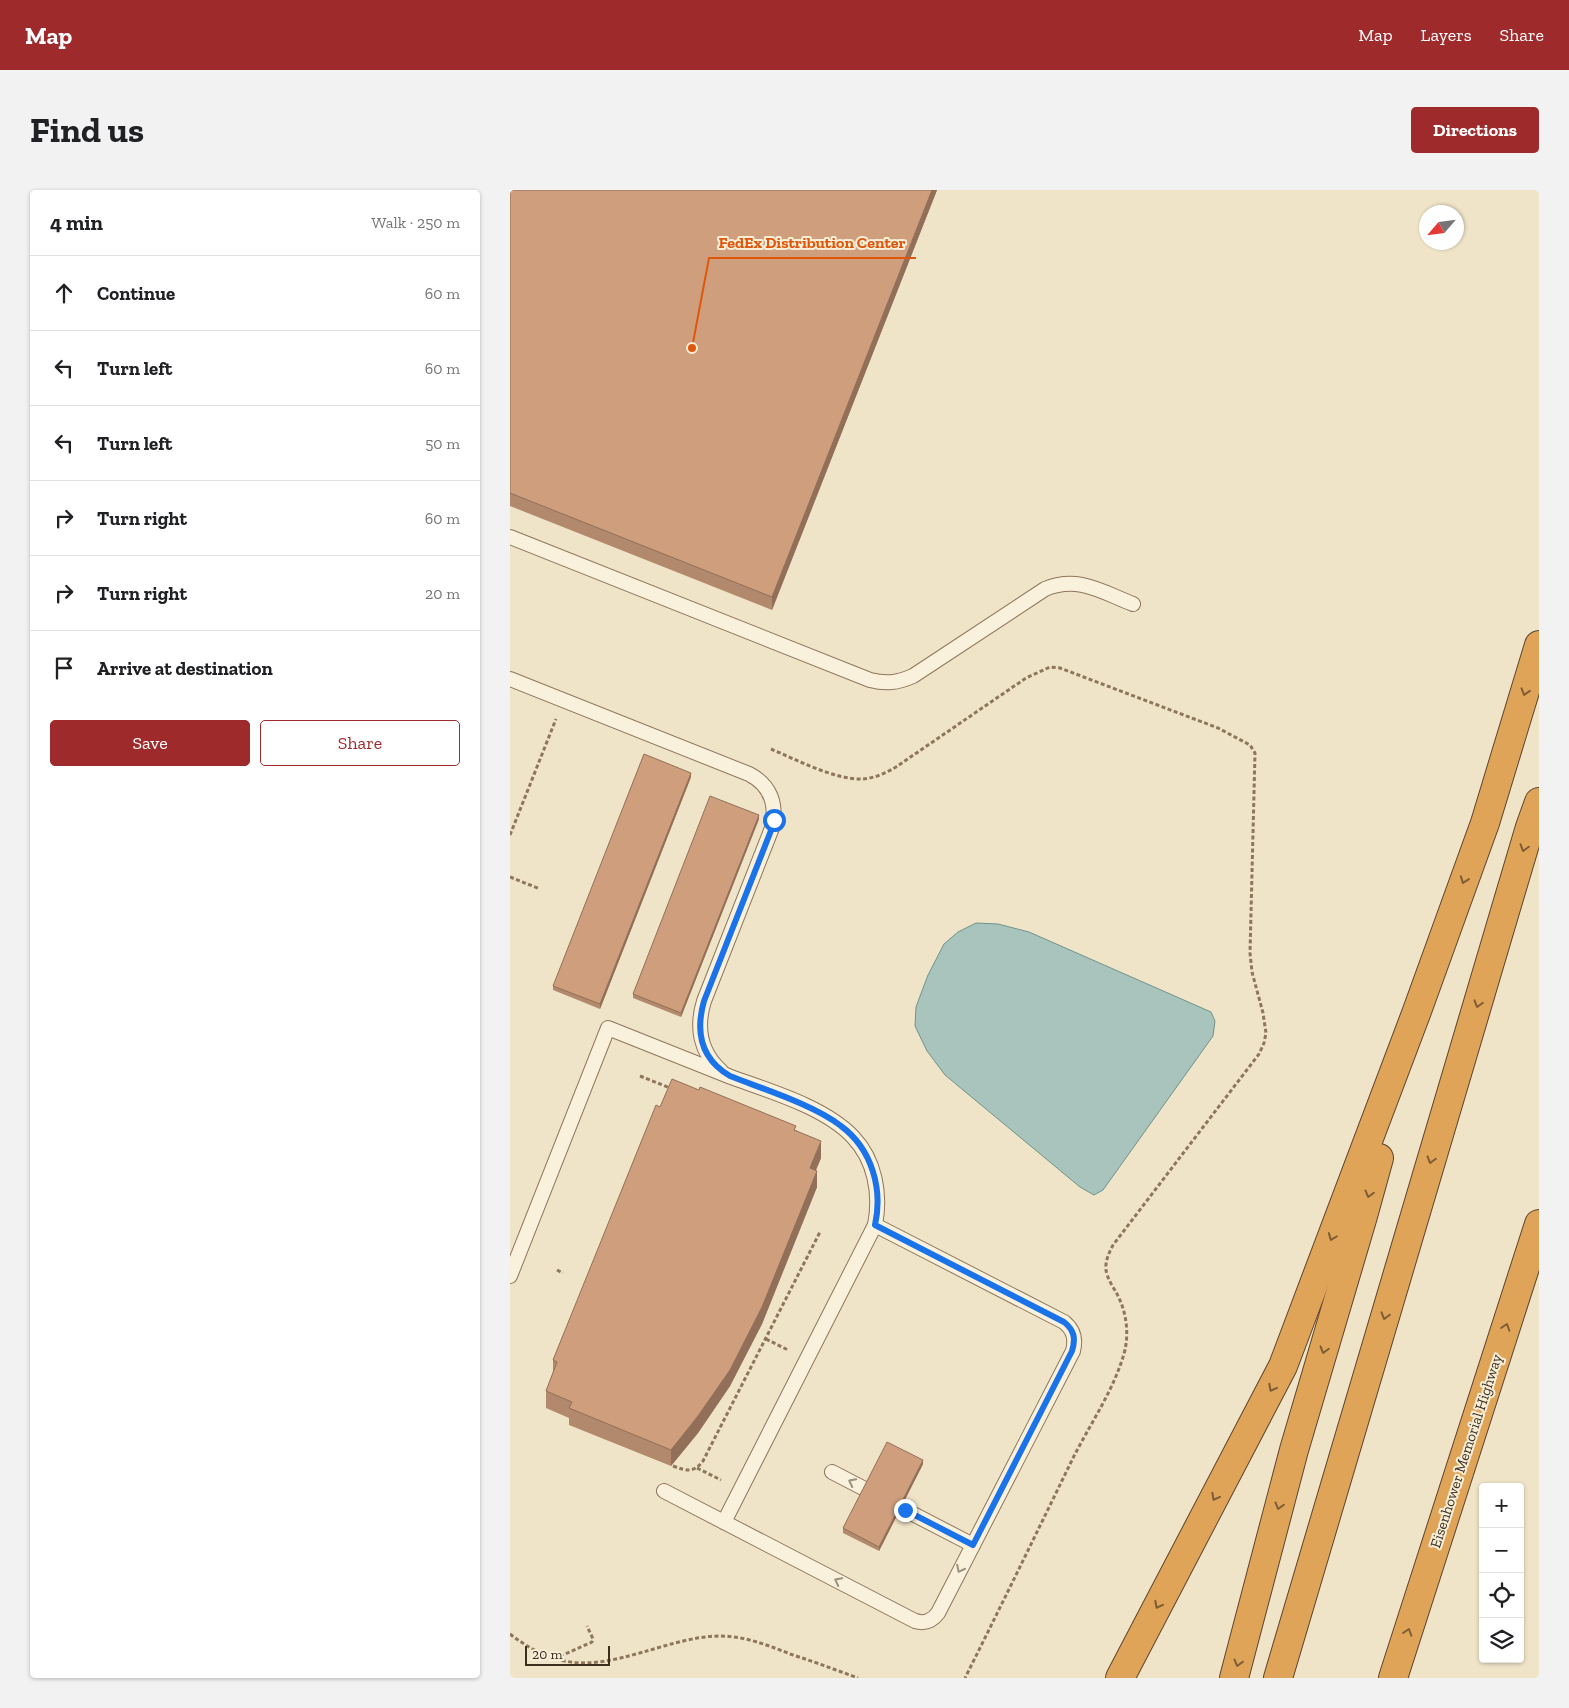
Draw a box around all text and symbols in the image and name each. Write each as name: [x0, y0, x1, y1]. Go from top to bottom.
text: Map: [25, 21, 72, 50]
text: Map: [1358, 24, 1393, 46]
text: Layers: [1421, 24, 1472, 46]
text: Share: [1500, 24, 1544, 46]
button: Directions: [1411, 107, 1539, 153]
text: Find us: [30, 109, 144, 151]
north arrow: [1419, 205, 1464, 250]
text: 4 min: [50, 210, 103, 235]
text: Walk · 250 m: [372, 213, 460, 232]
callout: FedEx Distribution Center: [709, 227, 916, 258]
text: FedEx Distribution Center: [718, 233, 906, 252]
icon: ahead: [50, 279, 78, 307]
text: Continue: [97, 282, 175, 305]
text: 60 m: [425, 284, 460, 303]
icon: left: [50, 354, 78, 382]
text: Turn left: [97, 357, 172, 380]
text: 60 m: [425, 359, 460, 378]
icon: left: [50, 429, 78, 457]
text: Turn left: [97, 432, 172, 455]
text: 50 m: [425, 434, 460, 453]
icon: right: [50, 504, 78, 532]
text: Turn right: [97, 507, 187, 530]
text: 60 m: [425, 509, 460, 528]
icon: right: [50, 579, 78, 607]
text: Turn right: [97, 582, 187, 605]
text: 20 m: [425, 584, 460, 603]
icon: arrive: [50, 654, 78, 682]
text: Arrive at destination: [97, 657, 273, 680]
one-way arrow: [1520, 687, 1530, 695]
button: Save: [50, 720, 250, 766]
button: Share: [260, 720, 460, 766]
route start: [763, 809, 786, 832]
one-way arrow: [1519, 844, 1529, 852]
one-way arrow: [1460, 875, 1470, 884]
one-way arrow: [1473, 1000, 1483, 1008]
one-way arrow: [1427, 1155, 1437, 1164]
one-way arrow: [1364, 1189, 1375, 1198]
one-way arrow: [1328, 1232, 1338, 1241]
one-way arrow: [1381, 1311, 1391, 1319]
one-way arrow: [1500, 1323, 1510, 1332]
one-way arrow: [1319, 1345, 1329, 1353]
street label: Eisenhower Memorial Highway: [1426, 1352, 1506, 1550]
one-way arrow: [1268, 1382, 1278, 1391]
one-way arrow: [848, 1478, 857, 1488]
map controls: [1479, 1483, 1524, 1663]
button: +: [1479, 1483, 1524, 1528]
one-way arrow: [1211, 1491, 1221, 1500]
route end: [894, 1499, 917, 1522]
one-way arrow: [1275, 1501, 1285, 1510]
button: −: [1479, 1528, 1524, 1573]
one-way arrow: [956, 1564, 966, 1573]
button: locate: [1479, 1573, 1524, 1618]
one-way arrow: [834, 1577, 843, 1587]
one-way arrow: [1154, 1600, 1164, 1609]
button: layers: [1479, 1618, 1524, 1663]
one-way arrow: [1403, 1628, 1413, 1636]
scale bar: [525, 1643, 610, 1666]
text: 20 m: [532, 1646, 563, 1663]
one-way arrow: [1233, 1658, 1243, 1667]

